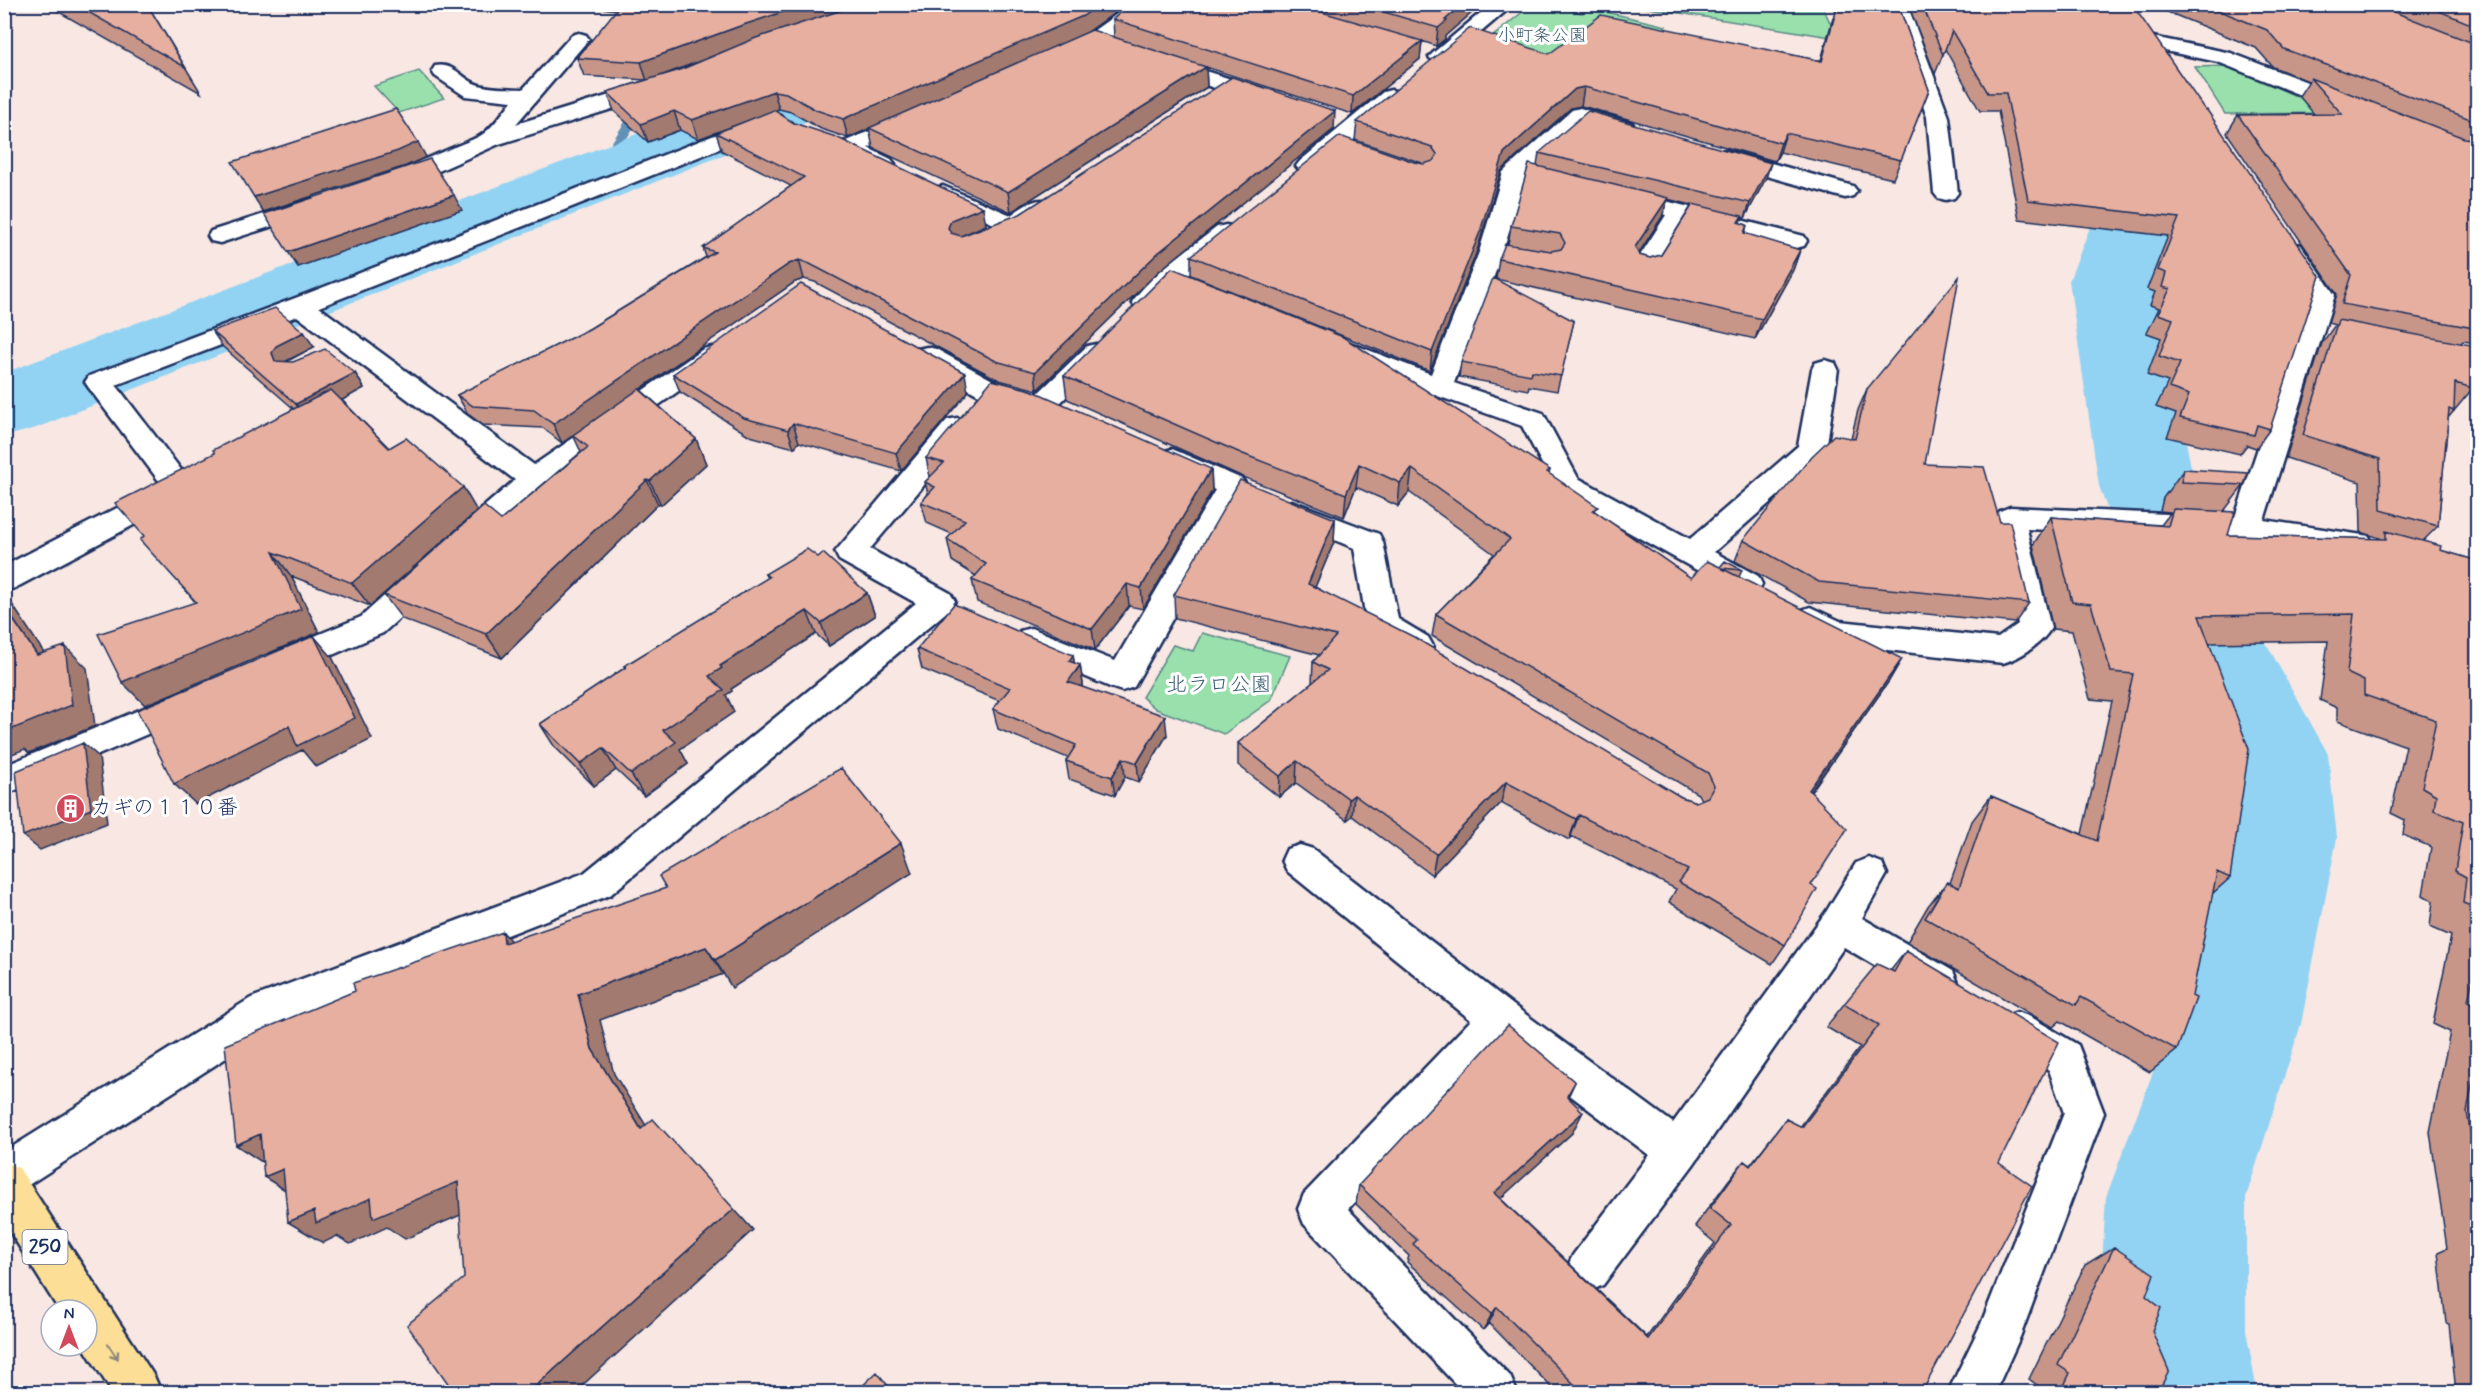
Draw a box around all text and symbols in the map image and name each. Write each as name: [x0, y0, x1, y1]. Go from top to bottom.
park label: 小町条公園: [1497, 24, 1587, 48]
park label: 北ラロ公園: [1167, 671, 1272, 699]
building icon: カギの１１０番: [54, 792, 86, 824]
place label: カギの１１０番: [91, 794, 238, 822]
road number: 250: [22, 1230, 68, 1264]
north arrow: [39, 1298, 99, 1358]
text: N: [64, 1304, 74, 1325]
one-way arrow: [106, 1344, 119, 1361]

